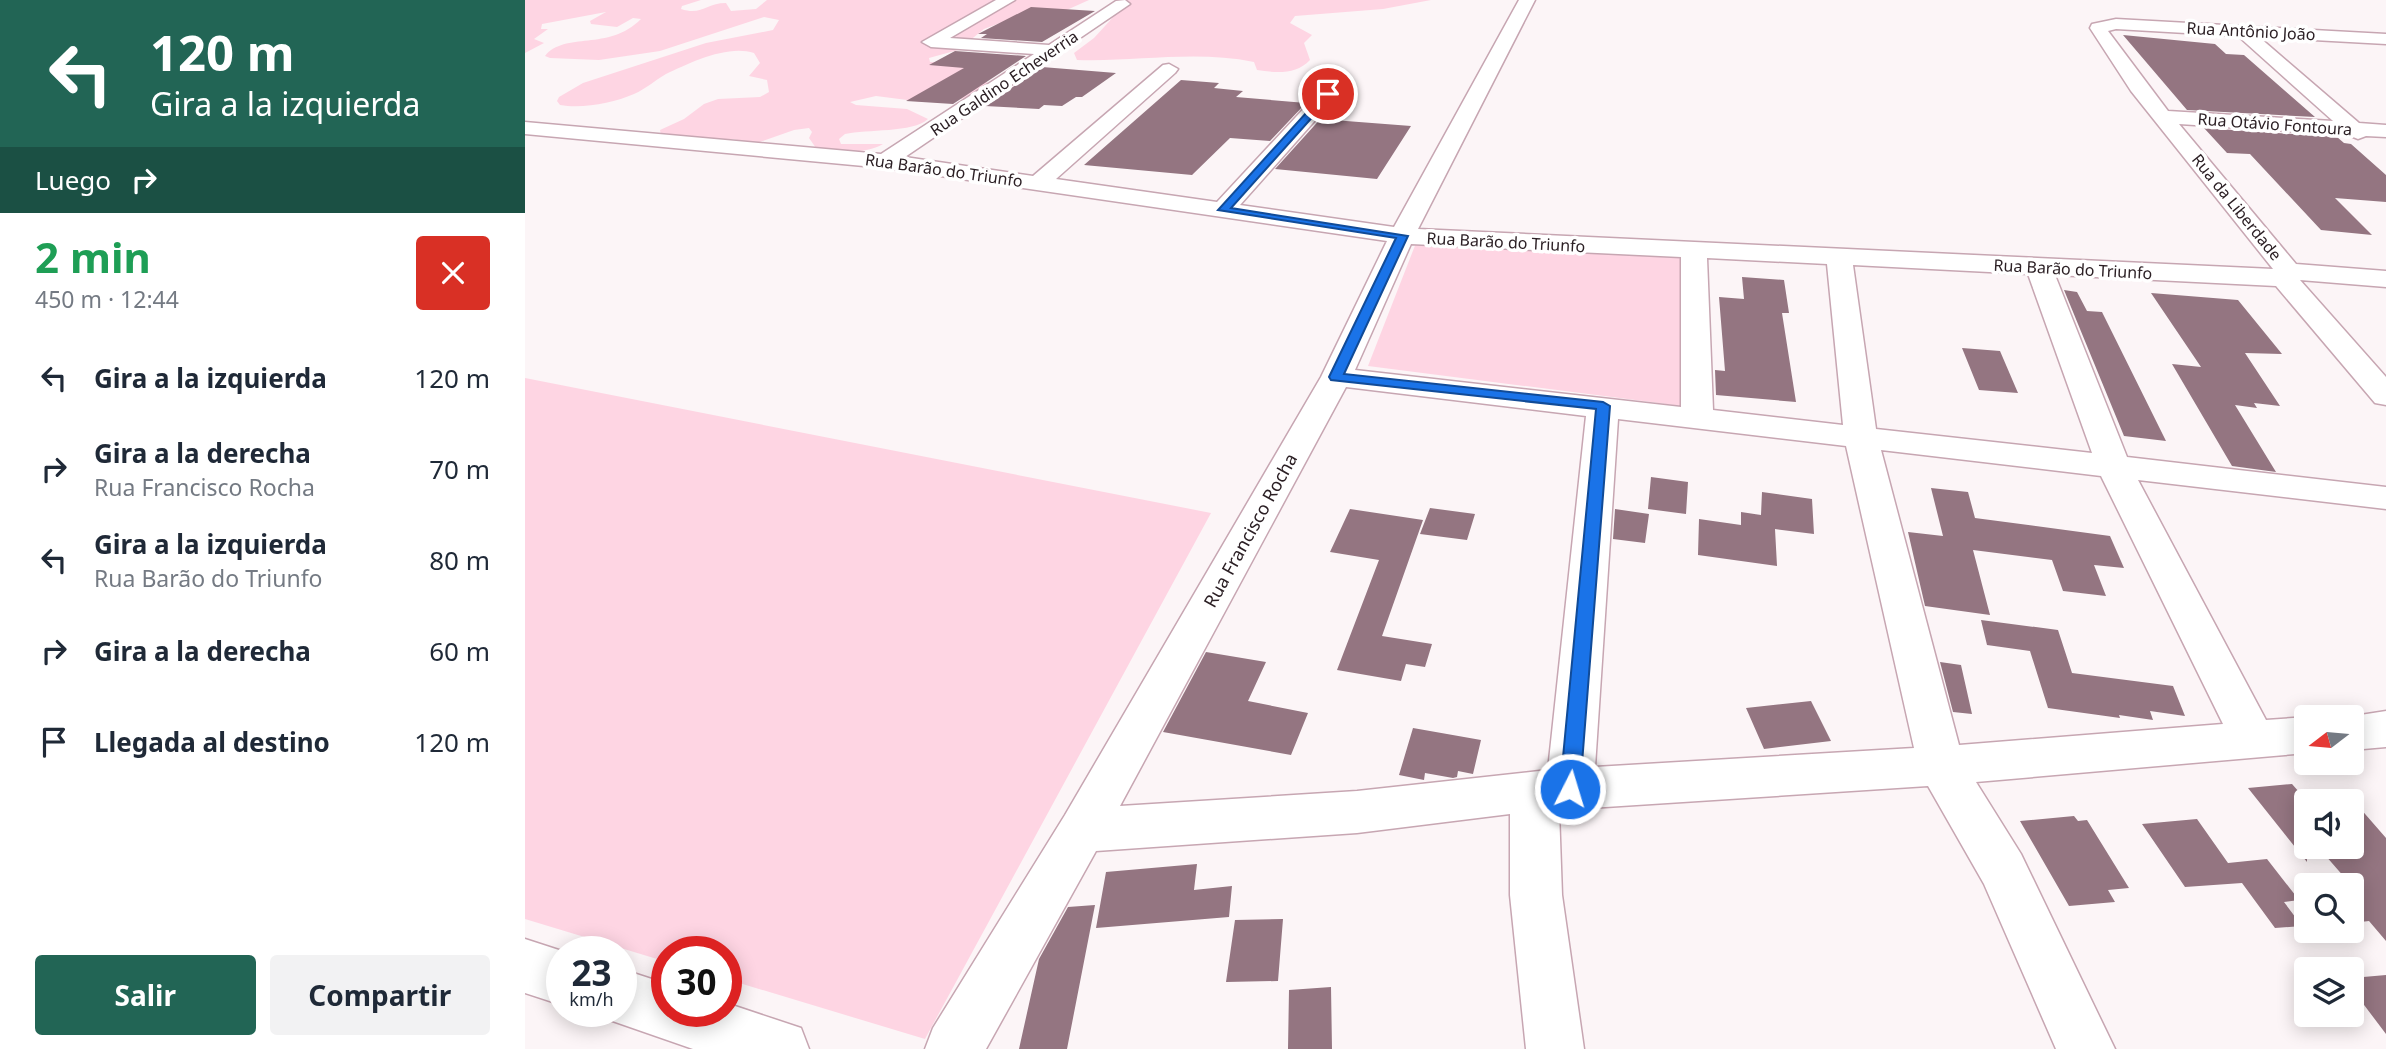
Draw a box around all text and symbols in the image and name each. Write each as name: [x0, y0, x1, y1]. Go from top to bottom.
street label: Rua Antônio João: [2186, 17, 2316, 45]
text: 120 m: [150, 19, 295, 85]
street label: Rua Galdino Echeverria: [926, 25, 1082, 141]
icon: left: [35, 28, 126, 119]
pin: [1298, 64, 1358, 124]
icon: arrive: [1309, 75, 1347, 113]
text: Gira a la izquierda: [150, 82, 420, 125]
street label: Rua Otávio Fontoura: [2197, 108, 2353, 140]
street label: Rua Barão do Triunfo: [864, 148, 1024, 192]
street label: Rua da Liberdade: [2187, 149, 2287, 265]
icon: right: [125, 161, 163, 199]
text: Luego: [35, 162, 111, 198]
street label: Rua Barão do Triunfo: [1426, 227, 1586, 257]
text: 2 min: [35, 228, 151, 285]
button: close: [416, 236, 490, 310]
street label: Rua Barão do Triunfo: [1993, 254, 2153, 284]
text: 450 m · 12:44: [35, 283, 179, 315]
icon: left: [35, 359, 73, 397]
text: Gira a la izquierda: [94, 360, 327, 396]
text: 120 m: [414, 360, 490, 396]
text: Gira a la derecha: [94, 435, 311, 471]
street label: Rua Francisco Rocha: [1198, 449, 1302, 611]
icon: right: [35, 450, 73, 488]
text: 70 m: [429, 451, 490, 487]
text: Rua Francisco Rocha: [94, 471, 315, 503]
text: Gira a la izquierda: [94, 526, 327, 562]
icon: left: [35, 541, 73, 579]
text: 80 m: [429, 542, 490, 578]
text: Rua Barão do Triunfo: [94, 562, 322, 594]
icon: right: [35, 632, 73, 670]
text: Gira a la derecha: [94, 633, 311, 669]
text: 60 m: [429, 633, 490, 669]
north arrow: [2294, 705, 2364, 775]
map controls: [2294, 705, 2364, 1027]
icon: arrive: [35, 723, 73, 761]
text: Llegada al destino: [94, 724, 330, 760]
text: 120 m: [414, 724, 490, 760]
position arrow: [1533, 752, 1607, 826]
button: sound: [2294, 789, 2364, 859]
button: search: [2294, 873, 2364, 943]
speed limit sign: 30: [651, 936, 742, 1027]
text: 23: [571, 949, 612, 996]
button: Salir: [35, 955, 256, 1035]
button: Compartir: [270, 955, 490, 1035]
button: layers: [2294, 957, 2364, 1027]
text: km/h: [569, 987, 614, 1011]

